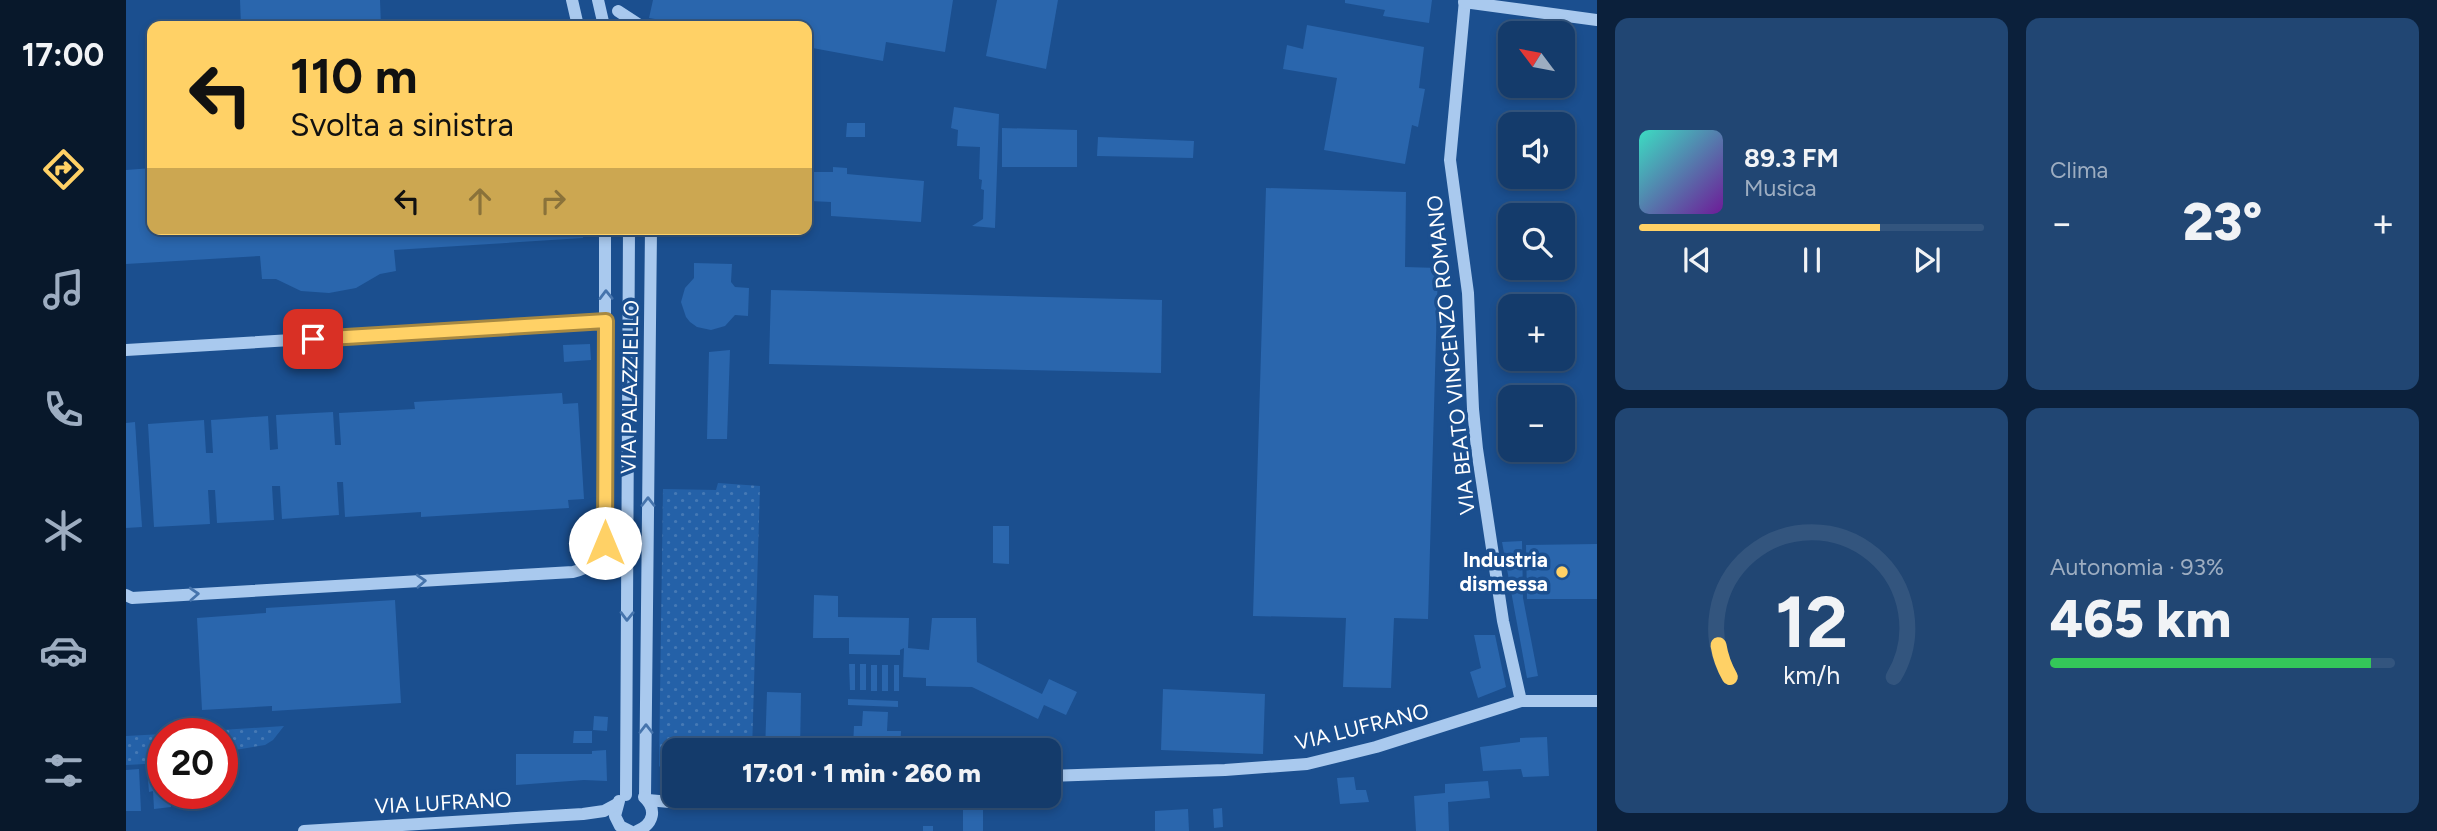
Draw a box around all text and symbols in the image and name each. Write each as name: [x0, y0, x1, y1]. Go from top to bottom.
north arrow: [1498, 21, 1575, 98]
map controls: [1498, 21, 1575, 462]
text: 17:00: [22, 36, 104, 74]
text: 110 m: [290, 46, 418, 105]
icon: left: [175, 49, 266, 140]
text: Svolta a sinistra: [290, 106, 514, 144]
button: sound: [1498, 112, 1575, 189]
text: 89.3 FM: [1744, 142, 1839, 174]
icon: directions: [39, 145, 88, 194]
text: Clima: [2050, 156, 2108, 184]
text: Musica: [1744, 174, 1817, 202]
icon: left: [388, 182, 426, 220]
icon: ahead: [461, 182, 499, 220]
icon: right: [534, 182, 572, 220]
text: 23°: [2183, 191, 2262, 253]
street label: VIA BEATO VINCENZO ROMANO: [1421, 194, 1480, 516]
text: −: [2050, 200, 2074, 246]
text: +: [2371, 200, 2395, 246]
button: search: [1498, 203, 1575, 280]
icon: previous: [1678, 241, 1716, 279]
icon: pause: [1793, 241, 1831, 279]
icon: next: [1908, 241, 1946, 279]
icon: music: [39, 265, 88, 314]
one-way arrow: [598, 289, 614, 300]
button: +: [1498, 294, 1575, 371]
street label: VIA PALAZZIELLO: [615, 300, 644, 474]
pin: [283, 309, 343, 369]
icon: arrive: [294, 320, 332, 358]
icon: phone: [39, 385, 88, 434]
button: −: [1498, 385, 1575, 462]
one-way arrow: [640, 496, 656, 506]
icon: climate: [39, 506, 88, 555]
position arrow: [568, 506, 642, 580]
place label: Industria dismessa: [1460, 547, 1548, 596]
text: Autonomia · 93%: [2050, 553, 2224, 581]
marker: Industria dismessa: [1554, 564, 1570, 580]
one-way arrow: [415, 574, 426, 589]
text: 12: [1775, 578, 1848, 665]
one-way arrow: [188, 587, 199, 602]
text: 465 km: [2050, 588, 2231, 650]
one-way arrow: [619, 611, 635, 622]
icon: car: [39, 626, 88, 675]
text: km/h: [1783, 659, 1840, 689]
street label: VIA LUFRANO: [1293, 698, 1431, 755]
speed limit sign: 20: [147, 718, 238, 809]
one-way arrow: [638, 723, 654, 734]
icon: filters: [39, 746, 88, 795]
text: 17:01 · 1 min · 260 m: [742, 757, 981, 789]
street label: VIA LUFRANO: [374, 786, 512, 819]

